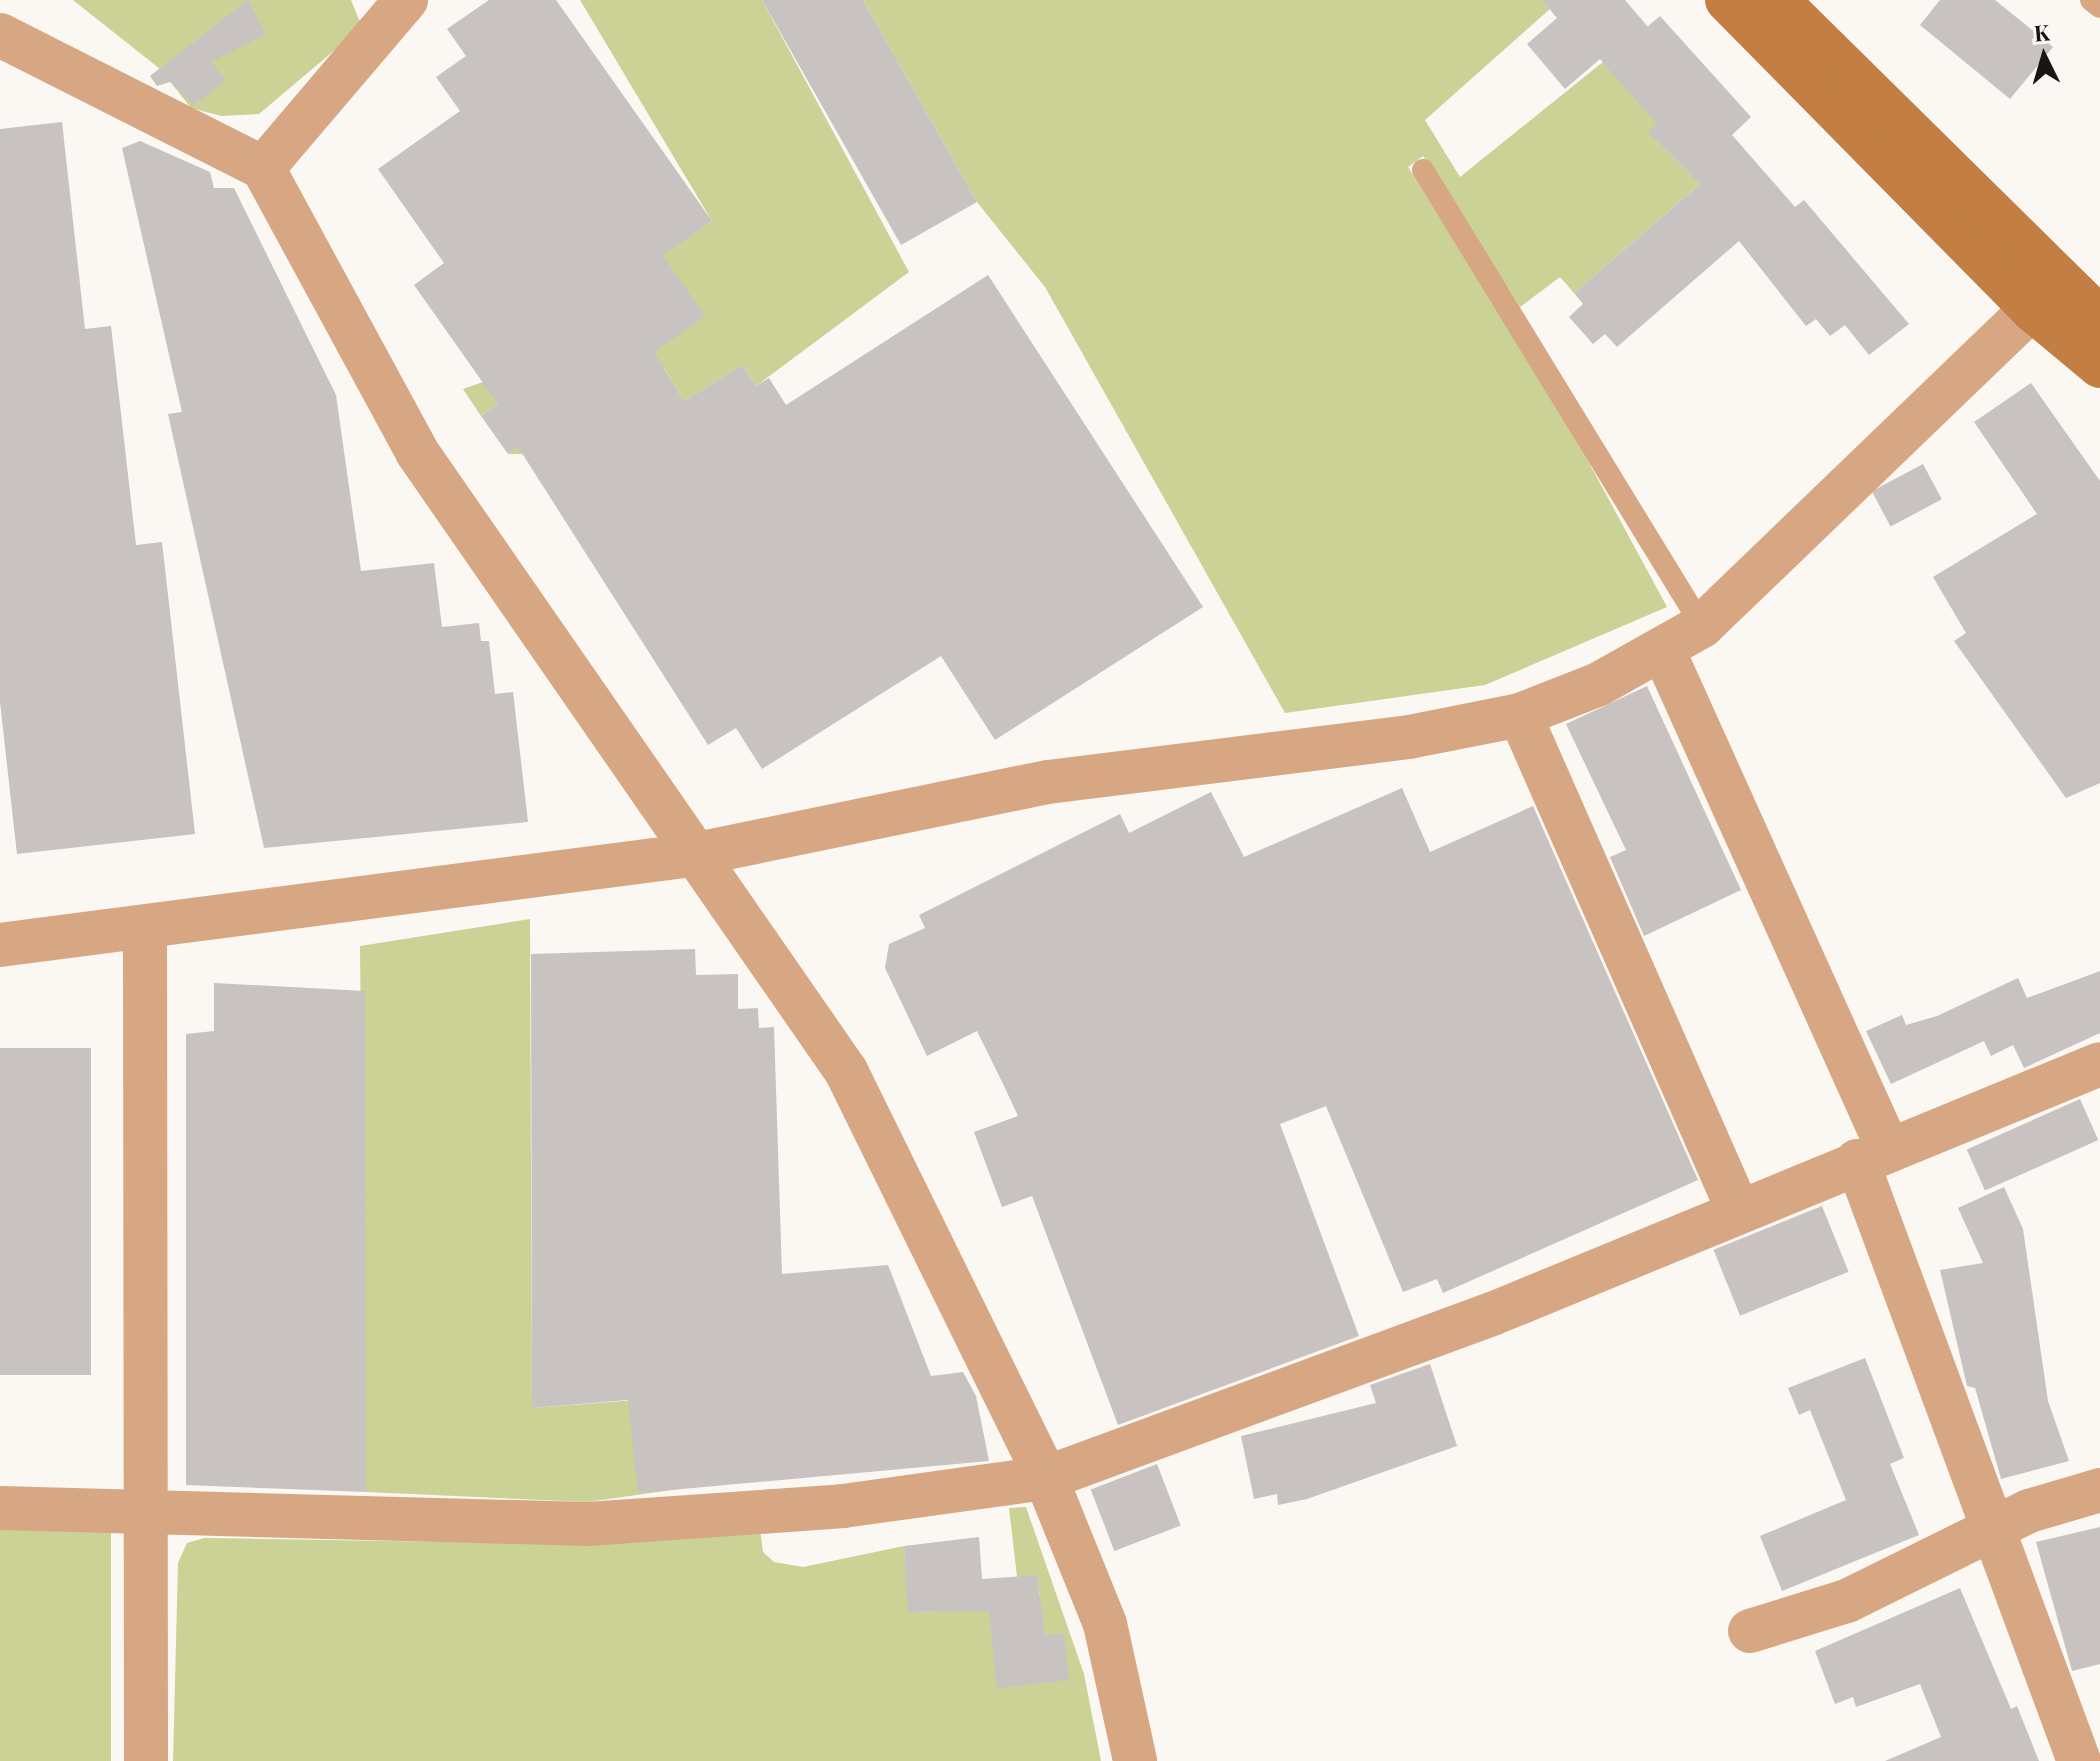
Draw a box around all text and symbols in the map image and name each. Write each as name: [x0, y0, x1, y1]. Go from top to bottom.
north arrow: [2004, 16, 2084, 96]
text: K: [2033, 16, 2051, 48]

